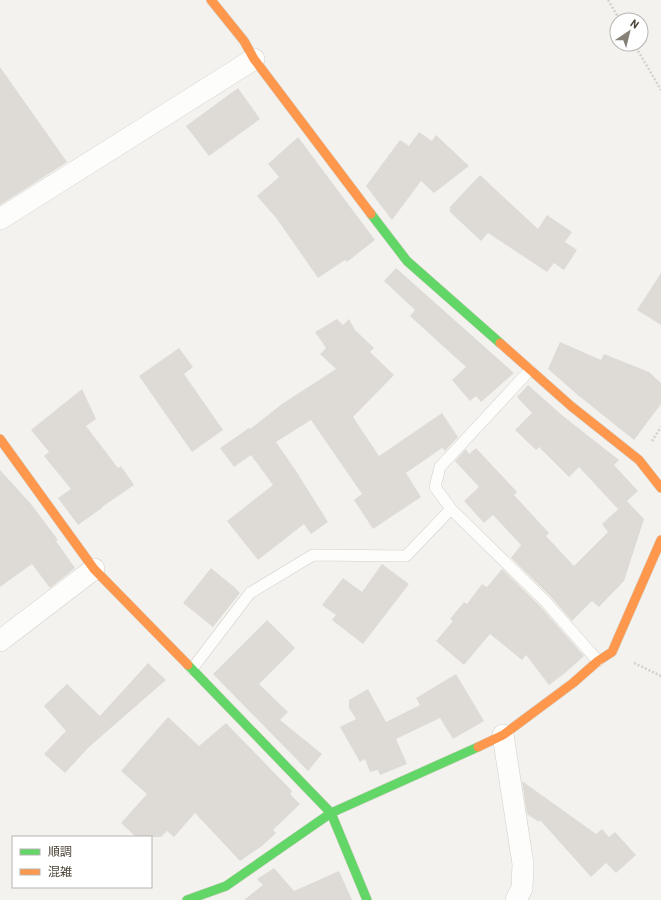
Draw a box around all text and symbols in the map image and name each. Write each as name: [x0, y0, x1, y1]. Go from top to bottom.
north arrow: [609, 12, 649, 52]
text: N: [628, 16, 642, 31]
legend: [12, 836, 152, 888]
text: 順調: [48, 844, 72, 858]
text: 混雑: [48, 864, 72, 878]

